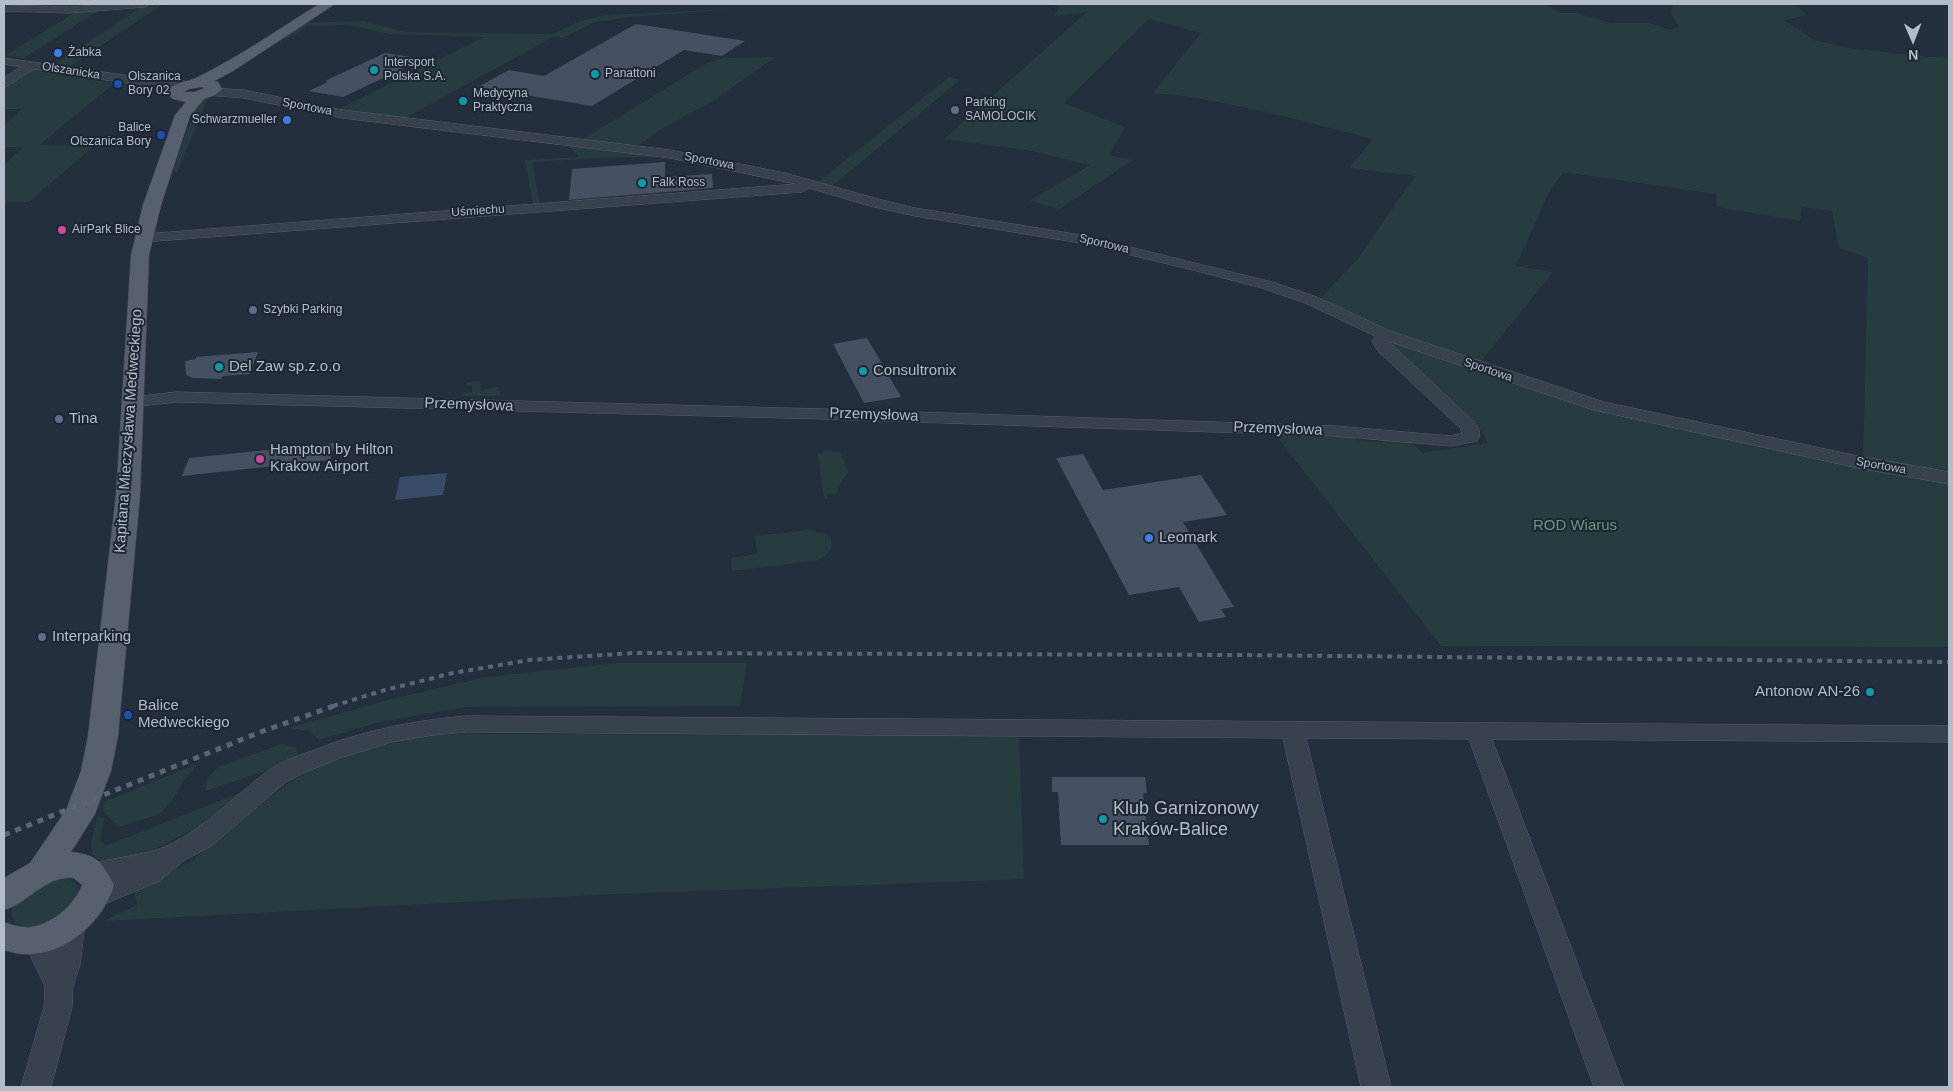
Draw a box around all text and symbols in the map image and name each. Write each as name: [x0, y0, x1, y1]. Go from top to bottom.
north arrow: [1888, 15, 1938, 65]
place label: Żabka: [68, 46, 101, 60]
marker: Żabka: [52, 47, 64, 59]
text: N: [1908, 47, 1918, 63]
place label: Intersport Polska S.A.: [384, 56, 446, 84]
street label: Olszanicka: [41, 59, 101, 83]
marker: Intersport Polska S.A.: [368, 64, 380, 76]
place label: Panattoni: [605, 67, 656, 81]
marker: Panattoni: [589, 68, 601, 80]
place label: Olszanica Bory 02: [128, 70, 181, 98]
marker: Olszanica Bory 02: [112, 78, 124, 90]
place label: Medycyna Praktyczna: [473, 87, 532, 115]
street label: Sportowa: [281, 95, 333, 119]
marker: Medycyna Praktyczna: [457, 95, 469, 107]
place label: Parking SAMOLOCIK: [965, 96, 1036, 124]
marker: Parking SAMOLOCIK: [949, 104, 961, 116]
place label: Schwarzmueller: [192, 113, 277, 127]
marker: Schwarzmueller: [281, 114, 293, 126]
place label: Balice Olszanica Bory: [70, 121, 151, 149]
marker: Balice Olszanica Bory: [155, 129, 167, 141]
street label: Sportowa: [683, 149, 735, 173]
place label: Falk Ross: [652, 176, 705, 190]
marker: Falk Ross: [636, 177, 648, 189]
street label: Uśmiechu: [451, 202, 505, 220]
place label: AirPark Blice: [72, 223, 141, 237]
marker: AirPark Blice: [56, 224, 68, 236]
street label: Sportowa: [1078, 231, 1130, 257]
place label: Szybki Parking: [263, 303, 342, 317]
marker: Szybki Parking: [247, 304, 259, 316]
street label: Kapitana Mieczysława Medweckiego: [112, 309, 146, 553]
street label: Sportowa: [1462, 355, 1514, 385]
place label: Del Zaw sp.z.o.o: [229, 358, 341, 376]
marker: Del Zaw sp.z.o.o: [213, 361, 225, 373]
place label: Consultronix: [873, 362, 956, 380]
marker: Consultronix: [857, 365, 869, 377]
street label: Przemysłowa: [424, 394, 514, 416]
street label: Przemysłowa: [829, 404, 919, 426]
place label: Tina: [69, 410, 98, 428]
marker: Tina: [53, 413, 65, 425]
street label: Przemysłowa: [1233, 418, 1323, 440]
place label: Hampton by Hilton Krakow Airport: [270, 441, 393, 476]
marker: Hampton by Hilton Krakow Airport: [254, 453, 266, 465]
street label: Sportowa: [1855, 455, 1907, 477]
park label: ROD Wiarus: [1533, 517, 1617, 535]
place label: Leomark: [1159, 529, 1217, 547]
marker: Leomark: [1143, 532, 1155, 544]
place label: Interparking: [52, 628, 131, 646]
marker: Interparking: [36, 631, 48, 643]
place label: Antonow AN-26: [1755, 683, 1860, 701]
marker: Antonow AN-26: [1864, 686, 1876, 698]
place label: Balice Medweckiego: [138, 697, 230, 732]
marker: Balice Medweckiego: [122, 709, 134, 721]
place label: Klub Garnizonowy Kraków-Balice: [1113, 798, 1259, 841]
marker: Klub Garnizonowy Kraków-Balice: [1097, 813, 1109, 825]

